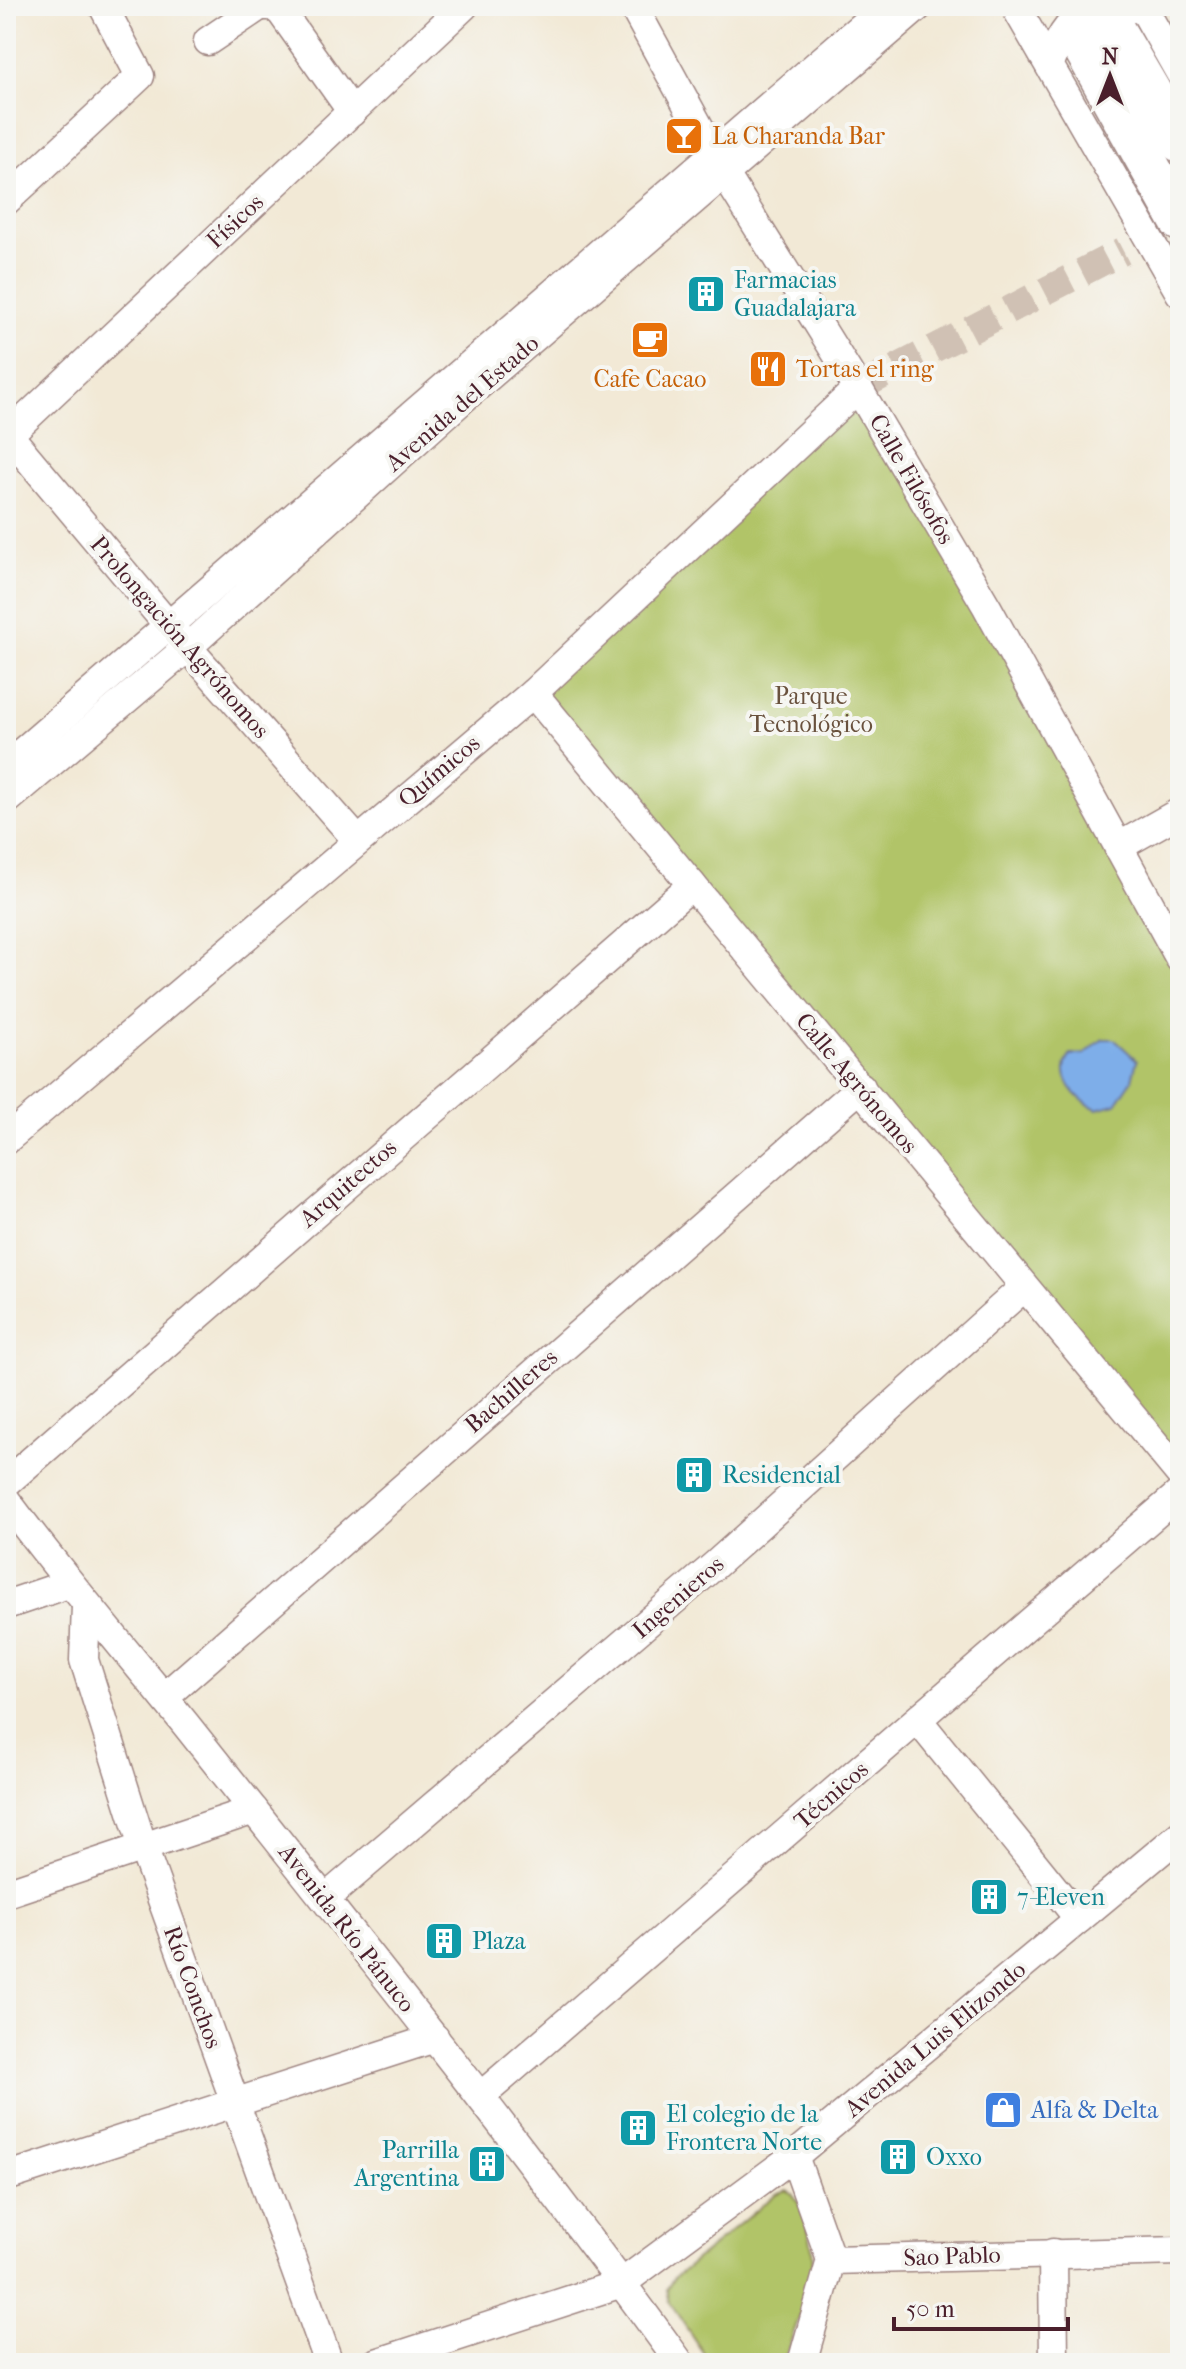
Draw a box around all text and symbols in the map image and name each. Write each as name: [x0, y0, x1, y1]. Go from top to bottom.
north arrow: [1070, 36, 1150, 116]
text: N: [1102, 44, 1119, 70]
bar icon: La Charanda Bar: [663, 115, 705, 157]
place label: La Charanda Bar: [712, 122, 886, 150]
street label: Físicos: [201, 188, 269, 254]
place label: Farmacias Guadalajara: [734, 266, 857, 322]
building icon: Farmacias Guadalajara: [685, 273, 727, 315]
cafe icon: Cafe Cacao: [629, 319, 671, 361]
street label: Avenida del Estado: [379, 329, 544, 478]
restaurant icon: Tortas el ring: [747, 348, 789, 390]
place label: Tortas el ring: [796, 355, 935, 383]
place label: Cafe Cacao: [594, 365, 706, 393]
street label: Calle Filósofos: [864, 409, 961, 549]
street label: Prolongación Agrónomos: [85, 530, 276, 744]
park label: Parque Tecnológico: [749, 682, 873, 738]
street label: Químicos: [393, 729, 486, 813]
street label: Calle Agrónomos: [790, 1007, 924, 1159]
street label: Arquitectos: [293, 1133, 402, 1233]
street label: Bachilleres: [459, 1343, 563, 1439]
building icon: Residencial: [673, 1454, 715, 1496]
place label: Residencial: [722, 1461, 841, 1489]
street label: Ingenieros: [627, 1550, 729, 1644]
street label: Técnicos: [788, 1755, 874, 1835]
street label: Avenida Río Pánuco: [272, 1838, 421, 2018]
building icon: 7-Eleven: [968, 1876, 1010, 1918]
place label: 7-Eleven: [1017, 1883, 1105, 1911]
building icon: Plaza: [423, 1920, 465, 1962]
street label: Río Conchos: [158, 1922, 228, 2052]
place label: Plaza: [472, 1927, 527, 1955]
street label: Avenida Luis Elizondo: [838, 1955, 1031, 2124]
shop icon: Alfa & Delta: [982, 2089, 1024, 2131]
place label: Alfa & Delta: [1030, 2096, 1159, 2124]
place label: El colegio de la Frontera Norte: [666, 2100, 822, 2156]
building icon: El colegio de la Frontera Norte: [617, 2107, 659, 2149]
place label: Parrilla Argentina: [353, 2136, 460, 2192]
building icon: Oxxo: [877, 2136, 919, 2178]
building icon: Parrilla Argentina: [466, 2143, 508, 2185]
place label: Oxxo: [926, 2143, 982, 2171]
street label: Sao Pablo: [903, 2240, 1001, 2272]
scale bar: [894, 2281, 1068, 2331]
text: 50 m: [906, 2295, 955, 2323]

